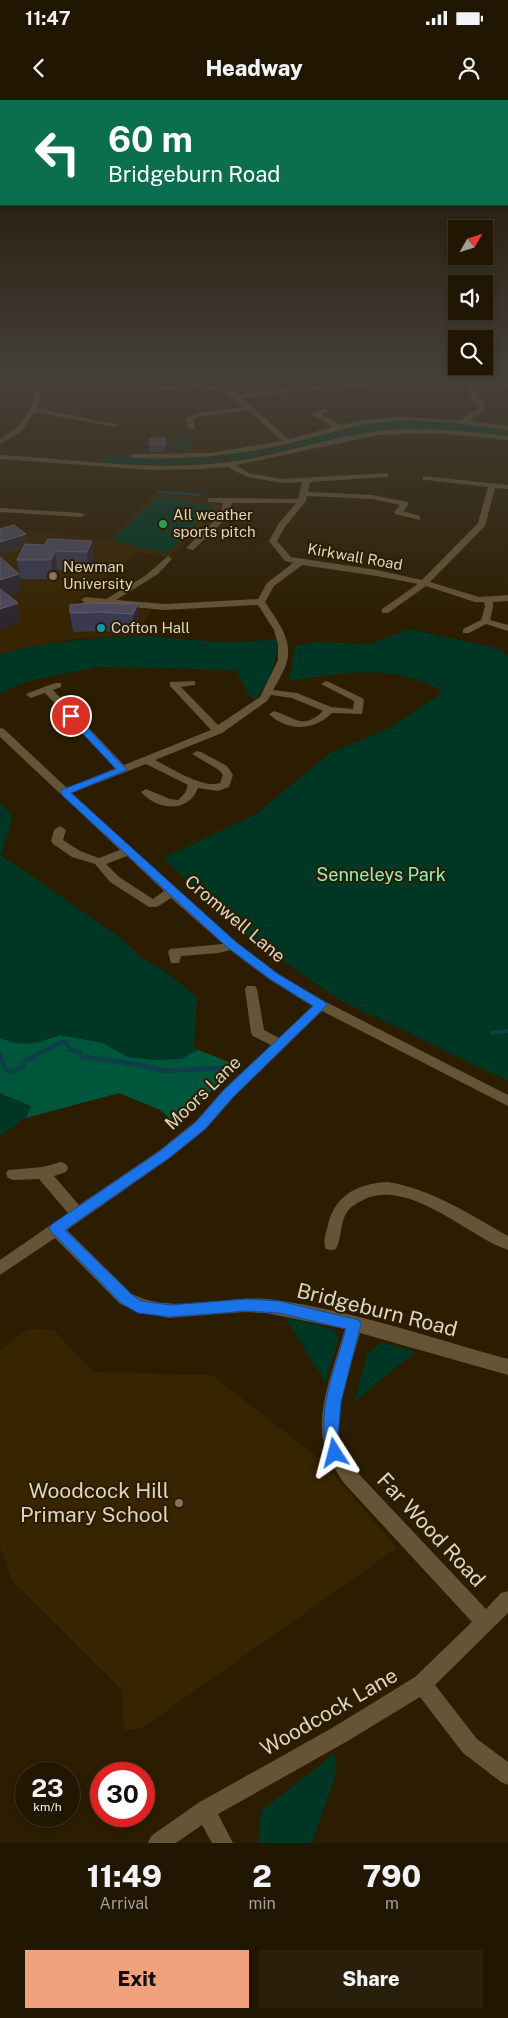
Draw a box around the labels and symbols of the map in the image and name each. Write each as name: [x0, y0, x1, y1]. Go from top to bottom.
north arrow: [448, 220, 492, 265]
place label: All weather sports pitch: [173, 506, 256, 540]
marker: All weather sports pitch: [157, 518, 169, 530]
street label: Kirkwall Road: [306, 540, 404, 573]
place label: Newman University: [63, 558, 133, 592]
marker: Newman University: [47, 570, 59, 582]
place label: Cofton Hall: [111, 619, 190, 636]
marker: Cofton Hall: [95, 622, 107, 634]
pin: [50, 695, 92, 737]
park label: Senneleys Park: [316, 864, 446, 885]
street label: Cromwell Lane: [181, 871, 290, 967]
street label: Moors Lane: [160, 1051, 245, 1134]
street label: Bridgeburn Road: [294, 1277, 460, 1342]
position arrow: [308, 1426, 360, 1478]
street label: Far Wood Road: [372, 1467, 491, 1592]
place label: Woodcock Hill Primary School: [20, 1478, 169, 1527]
marker: Woodcock Hill Primary School: [173, 1497, 185, 1509]
street label: Woodcock Lane: [256, 1662, 402, 1761]
speed limit sign: 30: [90, 1762, 155, 1827]

